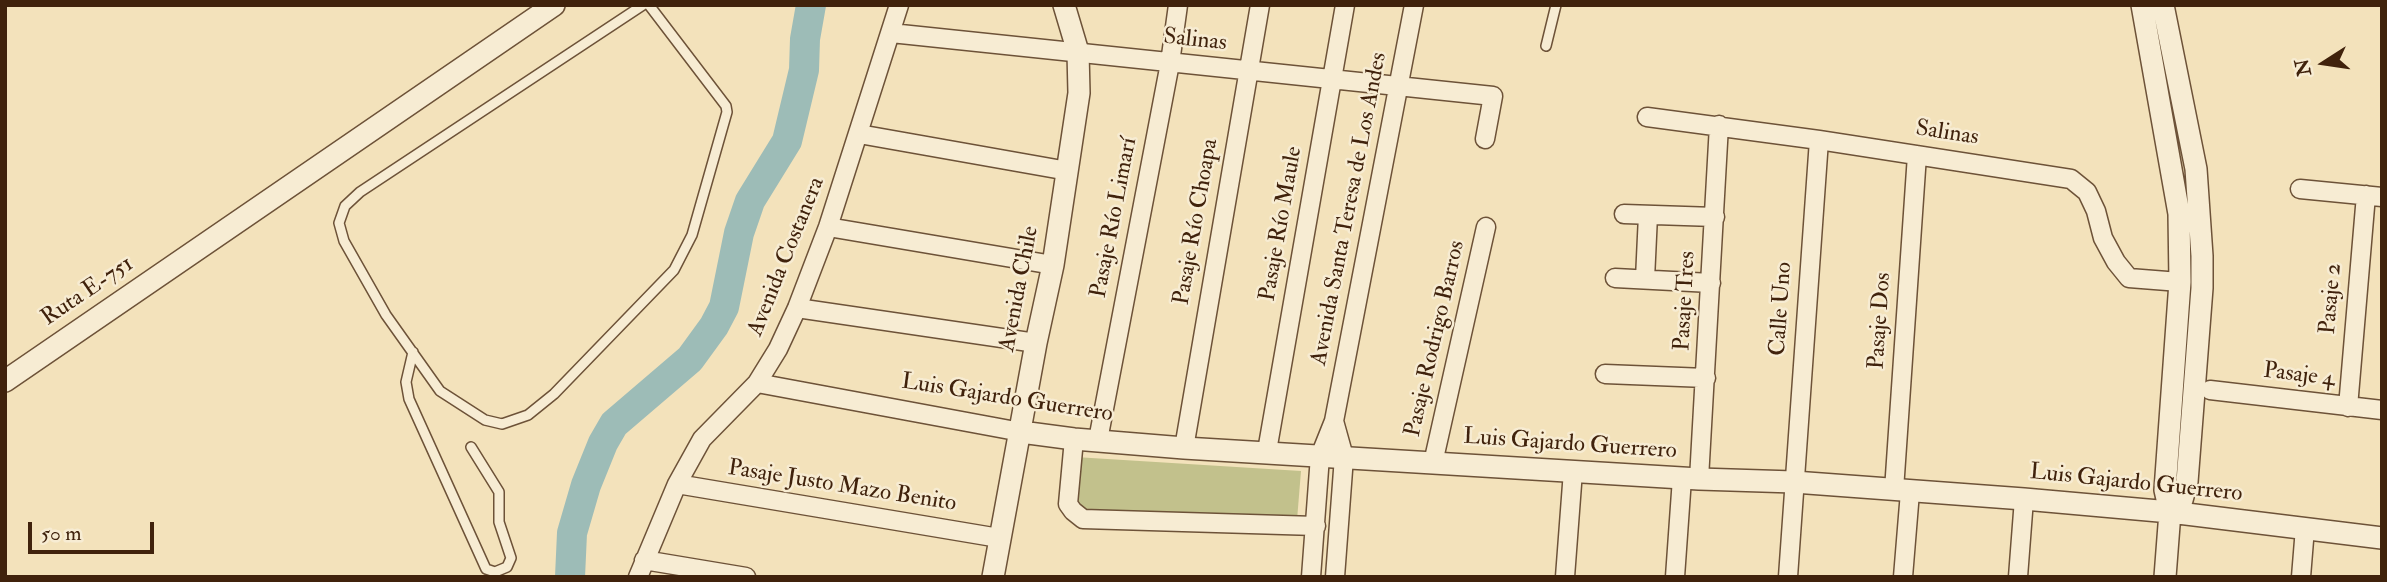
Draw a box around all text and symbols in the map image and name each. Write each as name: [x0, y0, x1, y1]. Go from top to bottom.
street label: Salinas: [1162, 24, 1228, 58]
north arrow: [2289, 28, 2359, 98]
street label: Avenida Santa Teresa de Los Andes: [1306, 50, 1394, 368]
text: N: [2290, 57, 2317, 78]
street label: Salinas: [1914, 115, 1980, 153]
street label: Pasaje Río Limarí: [1086, 136, 1144, 300]
street label: Pasaje Río Choapa: [1169, 137, 1225, 307]
street label: Pasaje Río Maule: [1255, 144, 1309, 304]
street label: Avenida Costanera: [743, 173, 831, 341]
street label: Avenida Chile: [994, 224, 1046, 354]
street label: Pasaje Rodrigo Barros: [1400, 238, 1472, 440]
street label: Pasaje Tres: [1670, 250, 1702, 352]
street label: Ruta E-751: [37, 251, 139, 333]
street label: Calle Uno: [1765, 261, 1799, 357]
street label: Pasaje 2: [2315, 262, 2349, 336]
street label: Pasaje Dos: [1864, 272, 1898, 370]
street label: Pasaje 4: [2262, 358, 2336, 394]
street label: Luis Gajardo Guerrero: [899, 369, 1115, 429]
street label: Luis Gajardo Guerrero: [1462, 424, 1678, 466]
street label: Pasaje Justo Mazo Benito: [726, 455, 958, 519]
street label: Luis Gajardo Guerrero: [2028, 459, 2244, 509]
scale bar: [32, 508, 158, 552]
text: 50 m: [41, 520, 82, 547]

